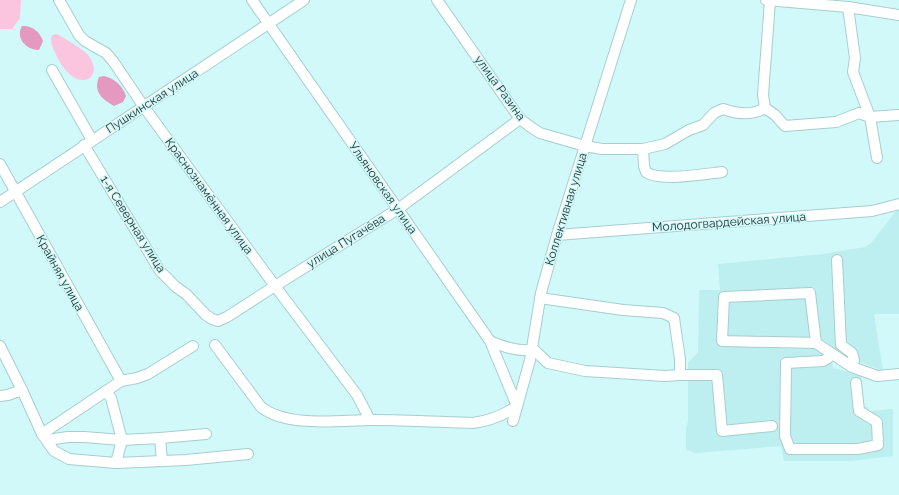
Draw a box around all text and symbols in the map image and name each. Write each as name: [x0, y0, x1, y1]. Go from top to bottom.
street label: улица Разина: [472, 53, 528, 123]
street label: Пушкинская улица: [103, 66, 201, 136]
street label: Краснознамённая улица: [162, 135, 256, 257]
street label: Ульяновская улица: [346, 139, 420, 237]
street label: Коллективная улица: [542, 151, 590, 267]
street label: 1-я Северная улица: [97, 173, 169, 275]
street label: Молодогвардейская улица: [652, 210, 806, 234]
street label: улица Пугачёва: [304, 211, 388, 271]
street label: Крайняя улица: [33, 233, 87, 313]

